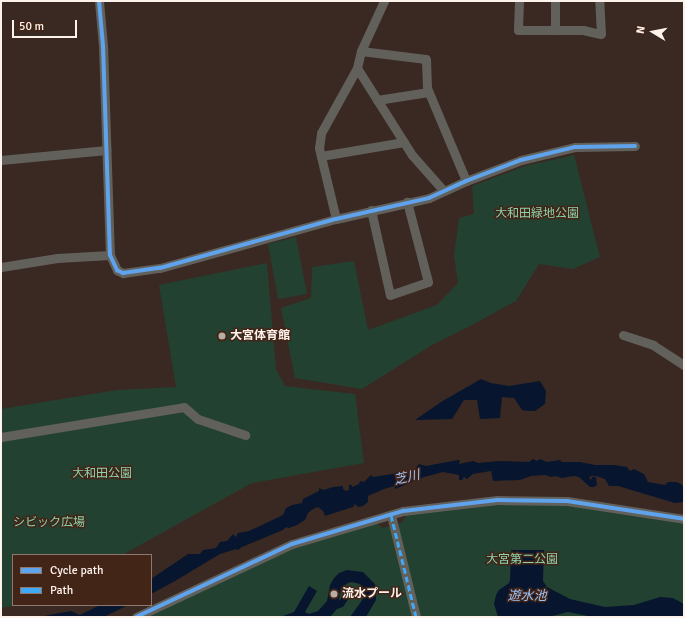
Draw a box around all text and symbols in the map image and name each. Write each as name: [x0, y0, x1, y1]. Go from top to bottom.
scale bar: [14, 12, 79, 38]
north arrow: [633, 12, 673, 52]
text: 50 m: [19, 19, 44, 34]
text: N: [634, 25, 648, 35]
park label: 大和田緑地公園: [495, 207, 579, 221]
place label: 大宮体育館: [230, 329, 290, 343]
marker: 大宮体育館: [217, 331, 227, 341]
park label: 大和田公園: [72, 467, 132, 481]
water label: 芝川: [393, 467, 421, 489]
park label: シビック広場: [13, 516, 85, 530]
park label: 大宮第二公園: [486, 553, 558, 567]
legend: [12, 554, 152, 606]
text: Cycle path: [50, 563, 103, 578]
text: Path: [50, 583, 73, 598]
place label: 流水プール: [342, 587, 402, 601]
water label: 遊水池: [508, 588, 546, 604]
marker: 流水プール: [329, 589, 339, 599]

